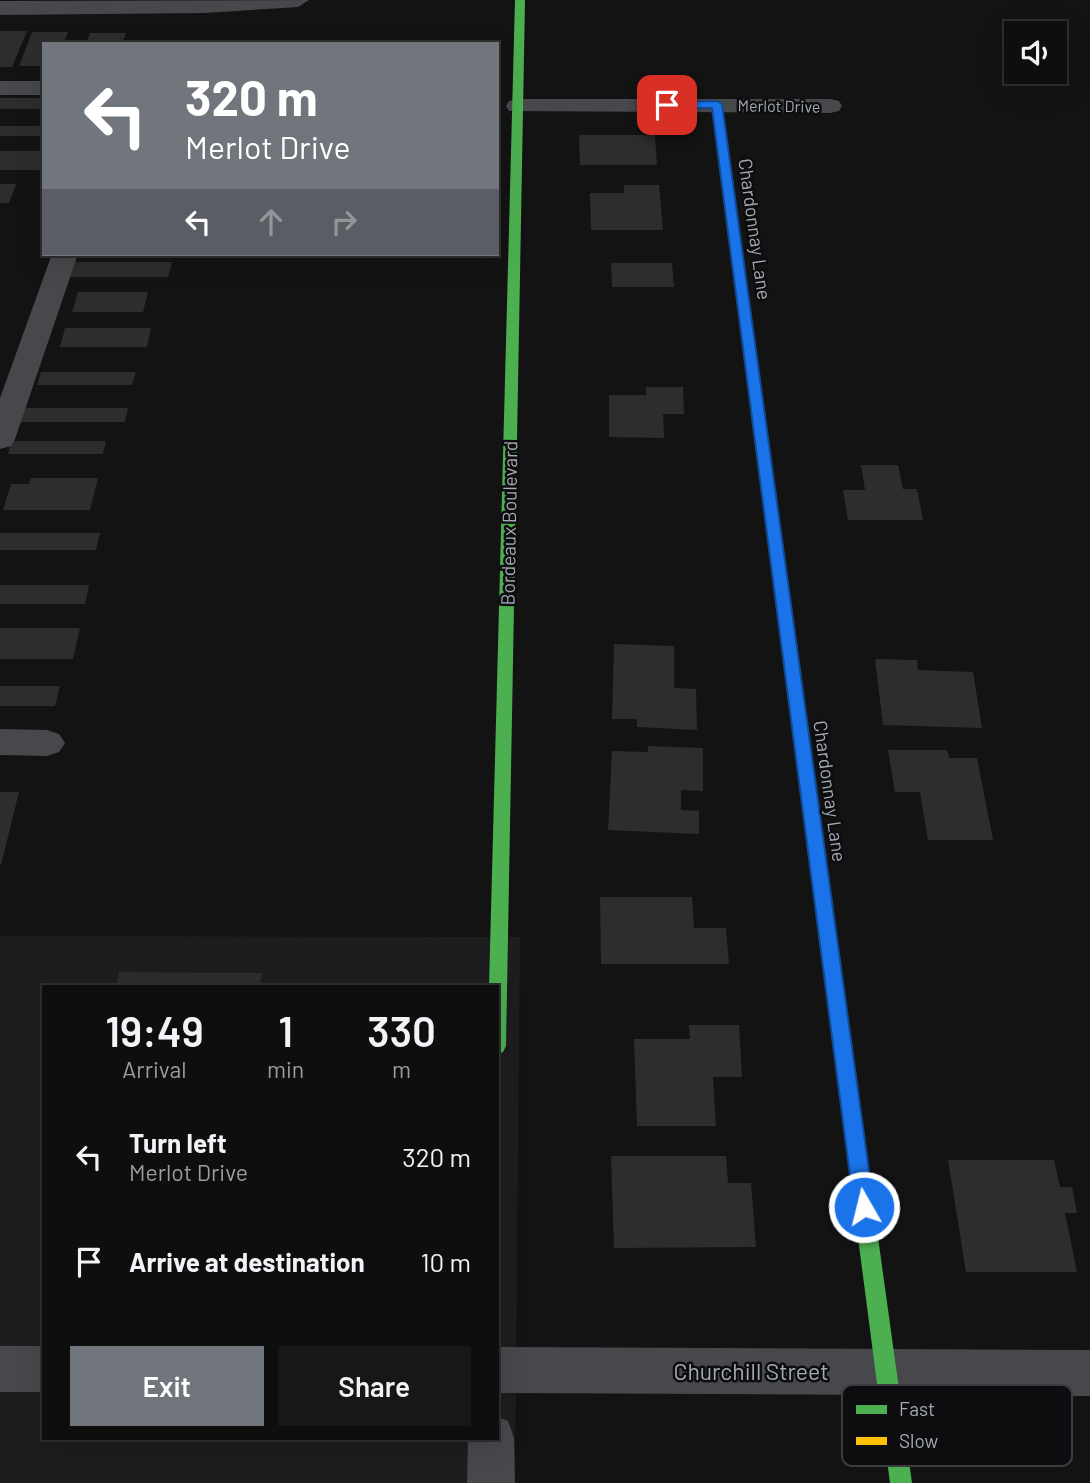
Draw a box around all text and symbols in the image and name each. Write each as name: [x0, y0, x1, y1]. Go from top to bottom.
map controls: [1004, 21, 1067, 84]
button: sound: [1004, 21, 1067, 84]
text: 320 m: [185, 67, 318, 126]
icon: left: [70, 70, 161, 161]
pin: [637, 75, 697, 135]
icon: arrive: [648, 86, 686, 124]
street label: Merlot Drive: [737, 95, 821, 116]
text: Merlot Drive: [185, 127, 351, 165]
street label: Chardonnay Lane: [734, 157, 777, 301]
icon: left: [179, 203, 217, 241]
icon: ahead: [252, 203, 290, 241]
icon: right: [325, 203, 363, 241]
street label: Bordeaux Boulevard: [496, 440, 521, 606]
street label: Chardonnay Lane: [809, 719, 852, 863]
text: 19:49: [105, 1005, 204, 1055]
text: 1: [278, 1005, 293, 1055]
text: 330: [367, 1005, 436, 1055]
text: Arrival: [122, 1055, 187, 1083]
text: min: [267, 1055, 304, 1083]
text: m: [392, 1055, 411, 1083]
text: Turn left: [129, 1127, 227, 1158]
icon: left: [70, 1138, 108, 1176]
text: 320 m: [402, 1141, 471, 1172]
text: Merlot Drive: [129, 1158, 248, 1186]
position arrow: [827, 1170, 901, 1244]
icon: arrive: [70, 1243, 108, 1281]
text: Arrive at destination: [129, 1246, 365, 1277]
text: 10 m: [421, 1246, 471, 1277]
button: Exit: [70, 1346, 264, 1426]
button: Share: [278, 1346, 471, 1426]
street label: Churchill Street: [673, 1357, 829, 1385]
legend: [842, 1385, 1072, 1466]
text: Fast: [899, 1397, 935, 1420]
text: Slow: [899, 1429, 938, 1452]

